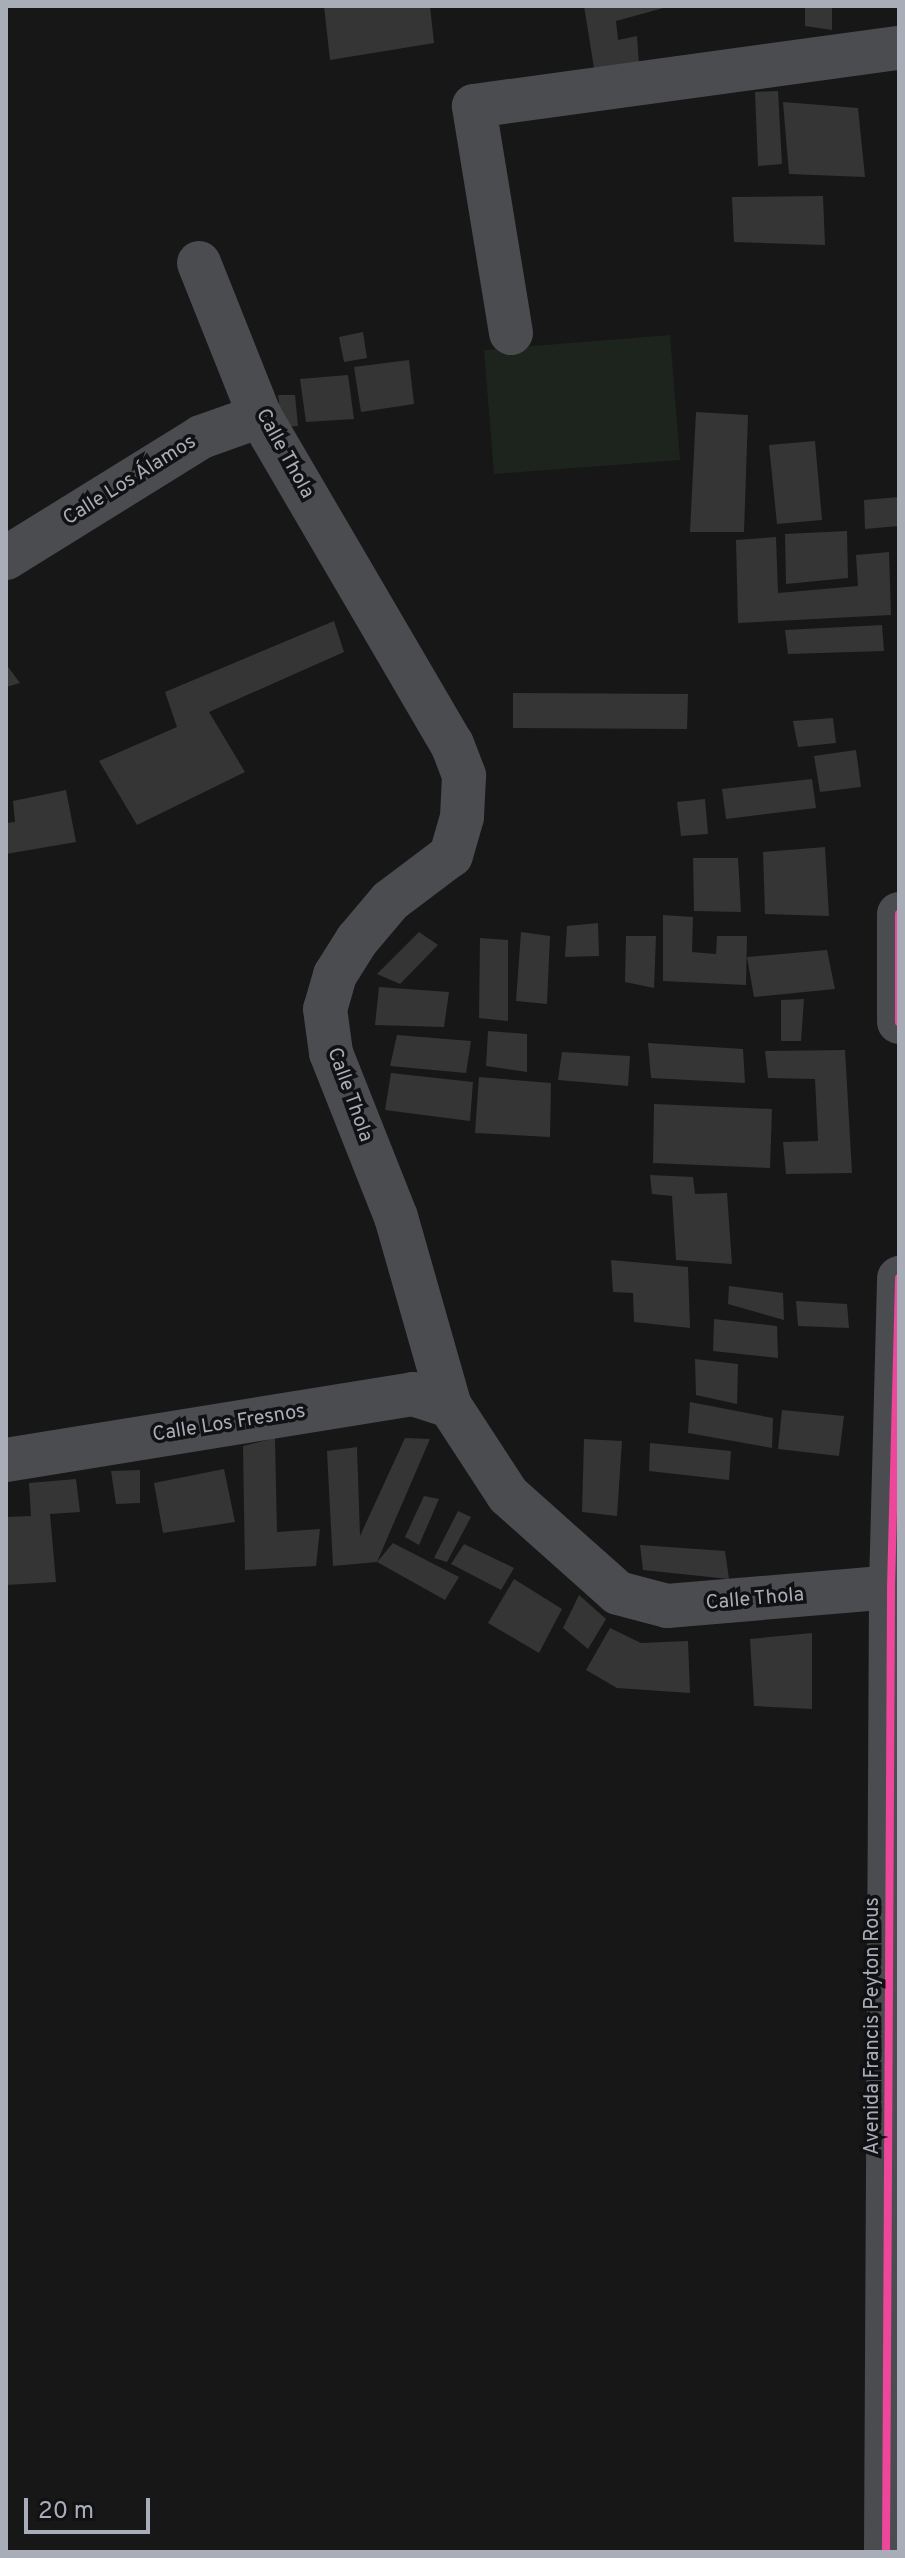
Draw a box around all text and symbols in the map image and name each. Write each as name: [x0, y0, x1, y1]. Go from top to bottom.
street label: Calle Thola: [249, 405, 319, 503]
street label: Calle Los Álamos: [59, 430, 201, 532]
street label: Calle Thola: [321, 1044, 377, 1146]
street label: Calle Los Fresnos: [151, 1400, 307, 1448]
street label: Calle Thola: [704, 1584, 806, 1616]
street label: Avenida Francis Peyton Rous: [861, 1897, 885, 2155]
scale bar: [28, 2482, 154, 2532]
text: 20 m: [38, 2497, 94, 2527]

